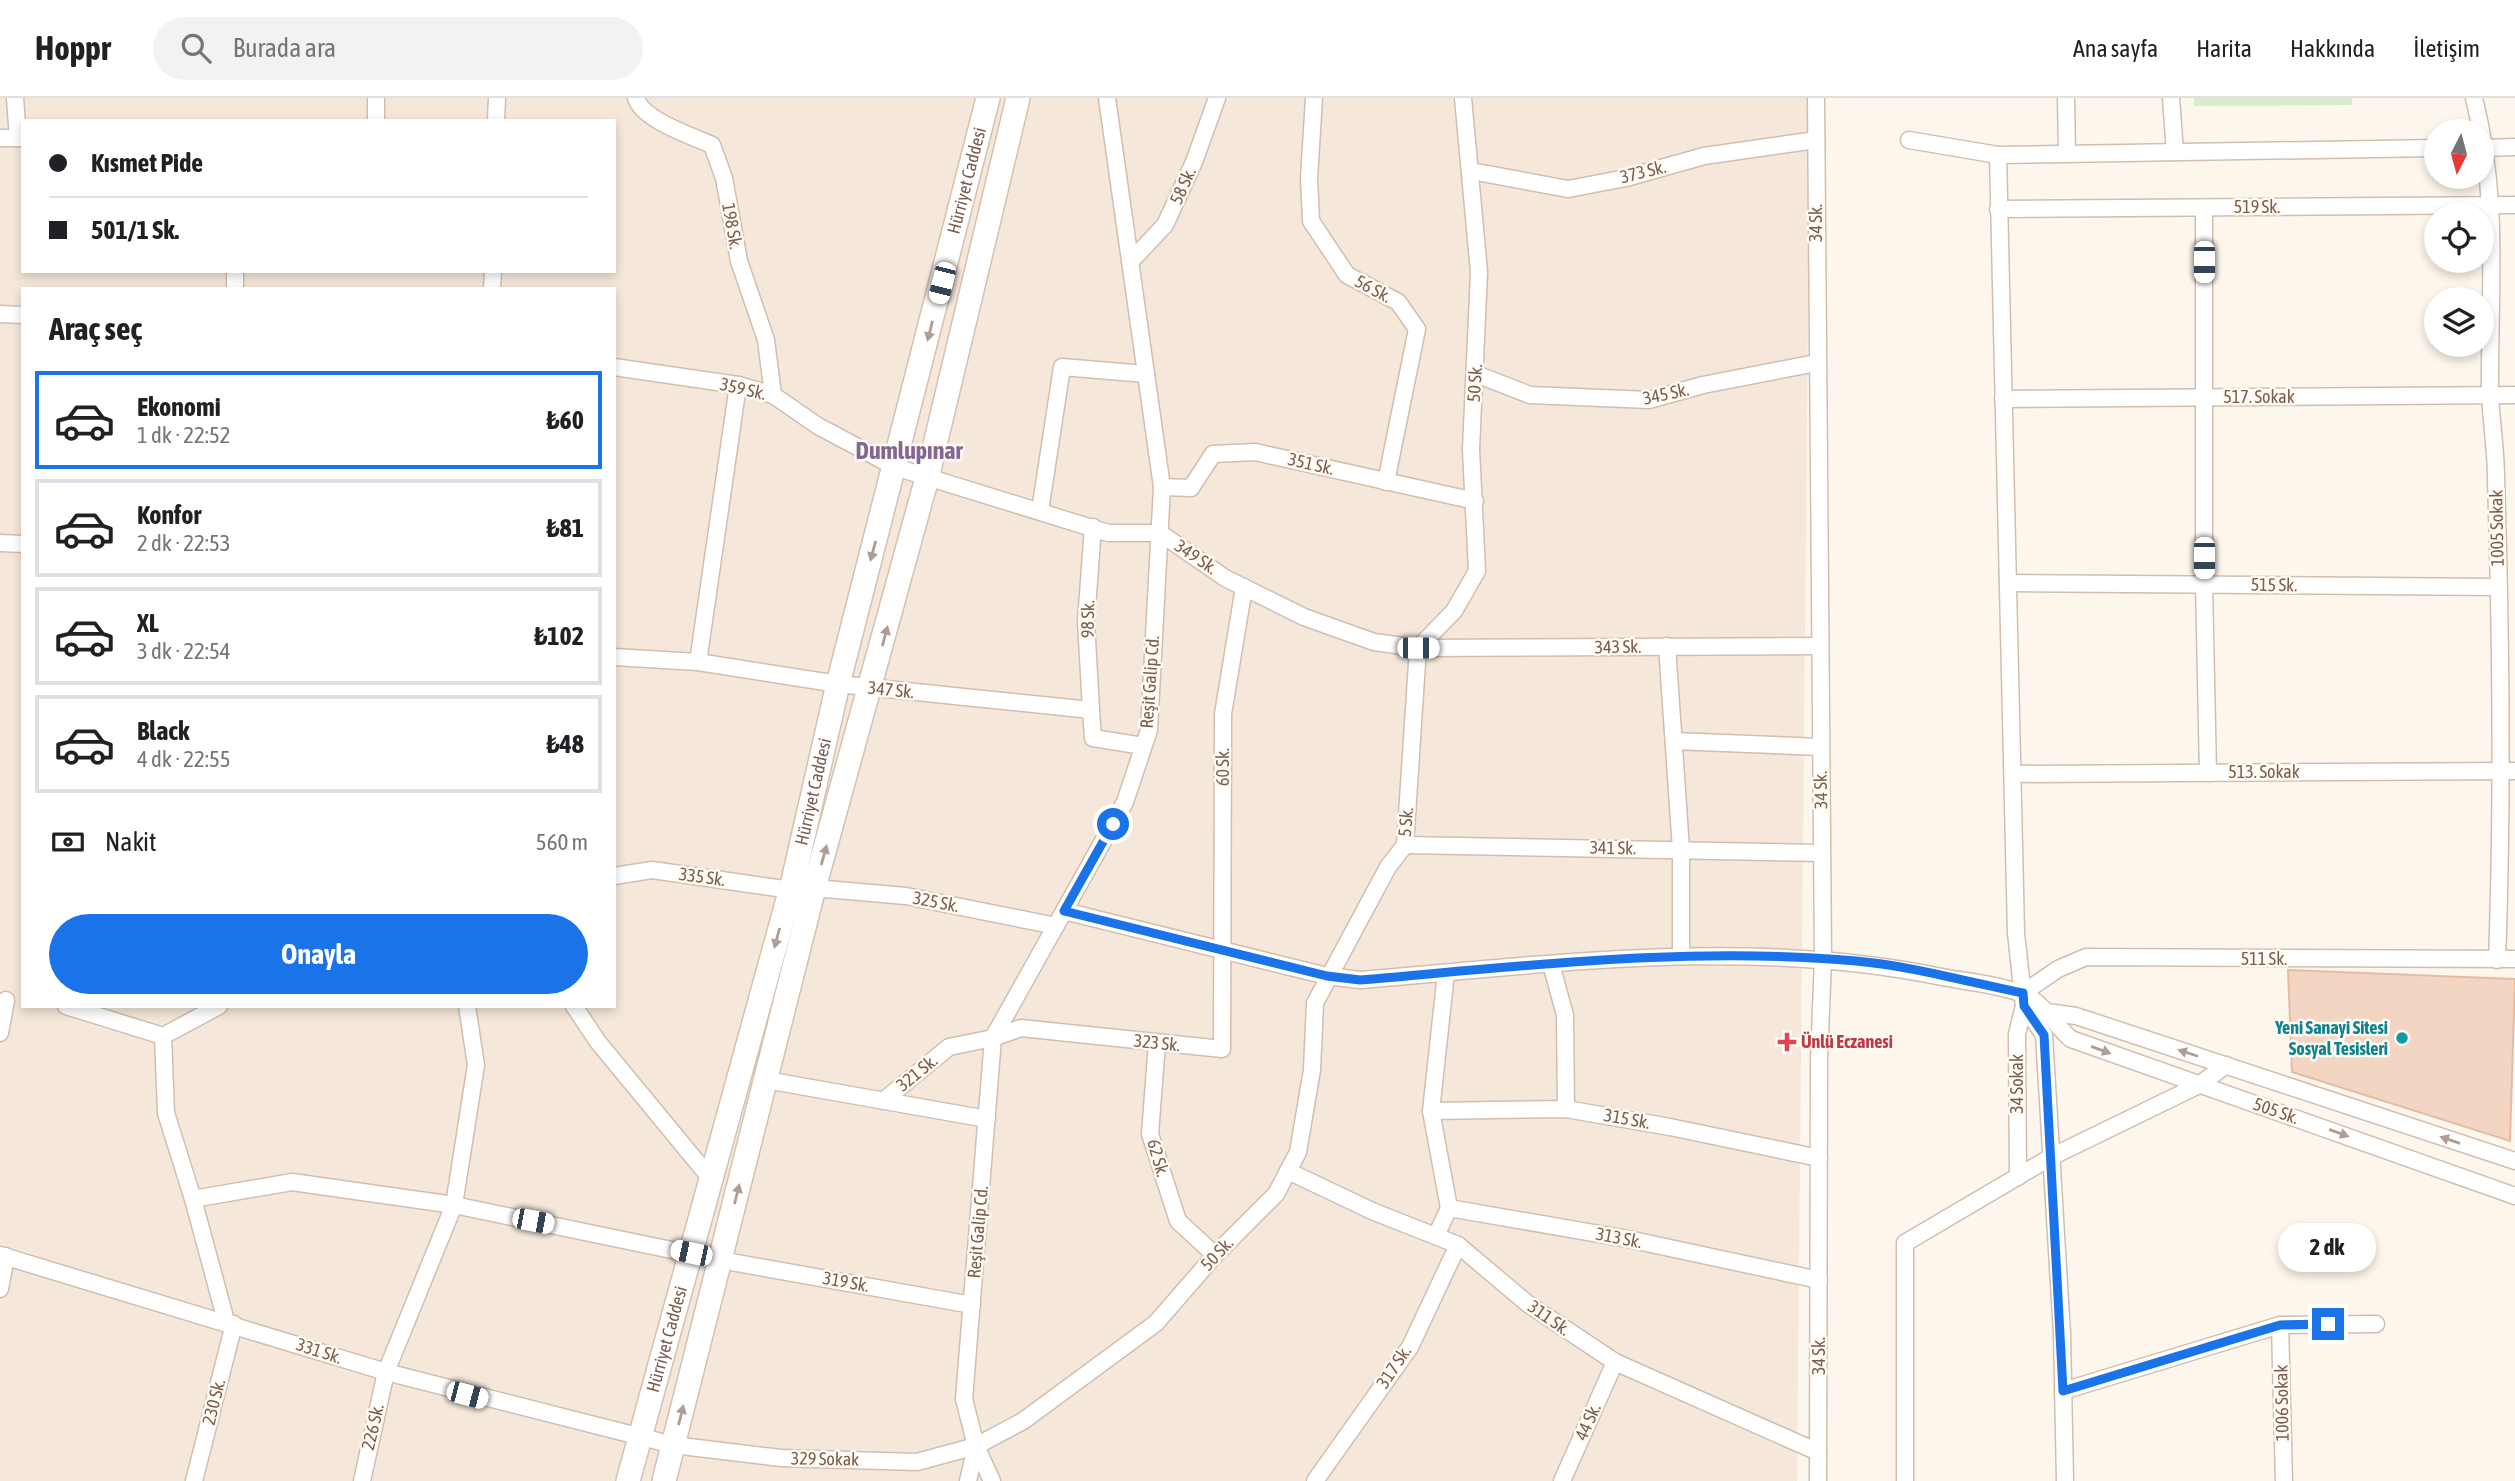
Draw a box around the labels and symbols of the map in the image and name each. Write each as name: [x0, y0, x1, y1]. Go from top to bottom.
north arrow: [2424, 119, 2494, 189]
street label: Hürriyet Caddesi: [943, 125, 990, 236]
street label: 373 Sk.: [1618, 156, 1668, 187]
street label: 58 Sk.: [1165, 164, 1200, 207]
street label: 519 Sk.: [2234, 196, 2280, 217]
street label: 198 Sk.: [718, 201, 747, 251]
street label: 34 Sk.: [1805, 204, 1826, 242]
car: [2194, 241, 2215, 283]
car: [927, 260, 958, 306]
street label: 56 Sk.: [1351, 270, 1395, 307]
one-way arrow: [924, 320, 935, 342]
street label: 50 Sk.: [1463, 363, 1486, 403]
street label: 359 Sk.: [718, 373, 768, 404]
street label: 345 Sk.: [1641, 378, 1691, 409]
street label: 517. Sokak: [2223, 386, 2295, 407]
district label: Dumlupınar: [855, 437, 963, 464]
street label: 351 Sk.: [1286, 448, 1336, 479]
street label: 1005 Sokak: [2485, 489, 2508, 566]
street label: 349 Sk.: [1171, 535, 1221, 578]
car: [2194, 537, 2215, 579]
one-way arrow: [867, 540, 878, 562]
street label: 515 Sk.: [2251, 574, 2297, 595]
street label: 98 Sk.: [1077, 600, 1098, 638]
one-way arrow: [880, 625, 890, 646]
street label: Reşit Galip Cd.: [1136, 635, 1163, 729]
street label: 343 Sk.: [1595, 636, 1641, 657]
car: [1398, 638, 1440, 659]
street label: 347 Sk.: [867, 677, 915, 702]
street label: Hürriyet Caddesi: [791, 736, 835, 847]
street label: 60 Sk.: [1212, 748, 1233, 786]
street label: 513. Sokak: [2228, 761, 2300, 782]
street label: 34 Sk.: [1810, 771, 1831, 809]
street label: 5 Sk.: [1394, 806, 1417, 838]
route start: [1097, 808, 1129, 840]
street label: 341 Sk.: [1590, 837, 1636, 858]
one-way arrow: [819, 845, 829, 866]
street label: 335 Sk.: [678, 863, 727, 890]
street label: 325 Sk.: [911, 887, 961, 916]
one-way arrow: [772, 928, 782, 949]
street label: 511 Sk.: [2241, 948, 2287, 969]
place label: Yeni Sanayi Sitesi Sosyal Tesisleri: [2274, 1017, 2388, 1059]
street label: 323 Sk.: [1133, 1030, 1181, 1055]
marker: Yeni Sanayi Sitesi Sosyal Tesisleri: [2394, 1030, 2410, 1046]
place label: Ünlü Eczanesi: [1801, 1031, 1893, 1052]
marker: Ünlü Eczanesi: [1779, 1034, 1795, 1050]
one-way arrow: [2091, 1045, 2112, 1056]
one-way arrow: [2177, 1047, 2198, 1057]
street label: 321 Sk.: [892, 1050, 941, 1095]
street label: 34 Sokak: [2006, 1054, 2027, 1114]
street label: 505 Sk.: [2251, 1093, 2302, 1128]
street label: 315 Sk.: [1602, 1104, 1652, 1133]
one-way arrow: [2328, 1128, 2349, 1139]
one-way arrow: [2440, 1134, 2461, 1144]
street label: 62 Sk.: [1143, 1137, 1174, 1179]
one-way arrow: [732, 1183, 743, 1205]
street label: Reşit Galip Cd.: [963, 1185, 992, 1279]
car: [511, 1207, 556, 1235]
callout: 2 dk: [2279, 1222, 2377, 1272]
street label: 313 Sk.: [1594, 1223, 1644, 1252]
street label: 50 Sk.: [1196, 1233, 1237, 1275]
car: [669, 1238, 714, 1268]
street label: 319 Sk.: [821, 1267, 871, 1296]
street label: Hürriyet Caddesi: [642, 1284, 691, 1395]
street label: 311 Sk.: [1524, 1296, 1574, 1340]
route end: [2312, 1308, 2344, 1340]
street label: 331 Sk.: [294, 1333, 345, 1368]
street label: 34 Sk.: [1808, 1337, 1829, 1375]
street label: 317 Sk.: [1372, 1342, 1415, 1392]
street label: 1006 Sokak: [2270, 1364, 2293, 1441]
street label: 230 Sk.: [198, 1377, 229, 1427]
car: [444, 1379, 491, 1411]
street label: 44 Sk.: [1570, 1400, 1605, 1443]
street label: 226 Sk.: [357, 1402, 388, 1452]
one-way arrow: [676, 1404, 687, 1426]
street label: 329 Sokak: [791, 1447, 859, 1470]

